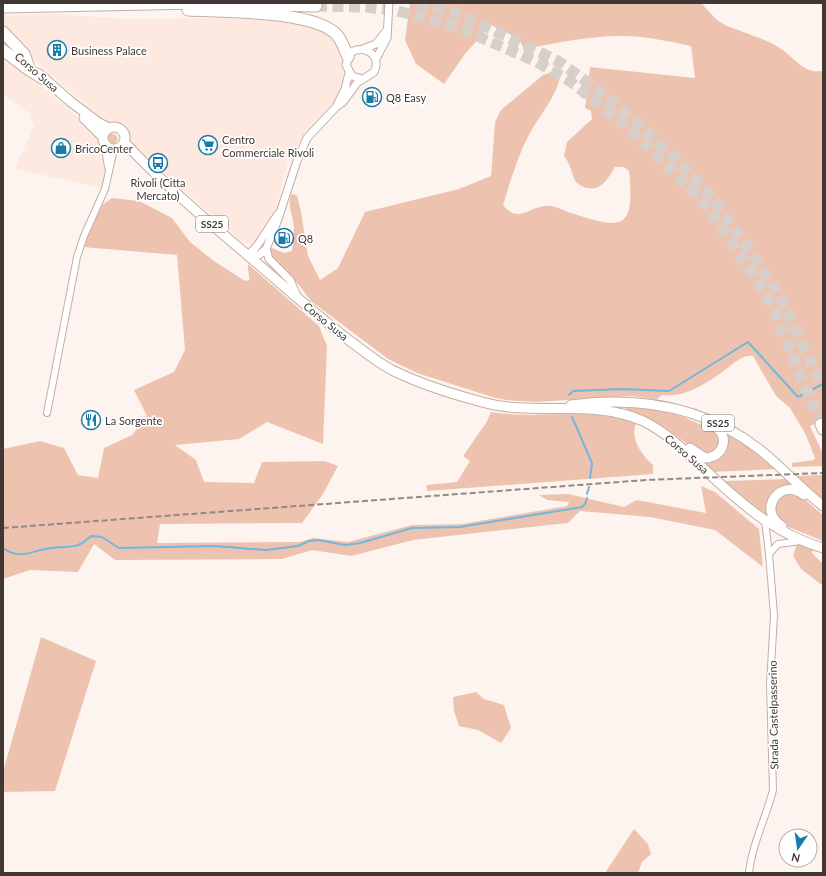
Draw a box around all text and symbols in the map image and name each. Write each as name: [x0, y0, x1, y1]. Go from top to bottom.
building icon: Business Palace: [46, 39, 68, 61]
place label: Business Palace: [71, 44, 147, 57]
street label: Corso Susa: [13, 50, 61, 94]
fuel station icon: Q8 Easy: [361, 86, 383, 108]
place label: Q8 Easy: [386, 91, 426, 104]
place label: Centro Commerciale Rivoli: [222, 133, 315, 159]
supermarket icon: Centro Commerciale Rivoli: [197, 134, 219, 156]
shop icon: BricoCenter: [50, 137, 72, 159]
place label: BricoCenter: [75, 142, 133, 155]
bus stop icon: Rivoli (Citta Mercato): [147, 152, 169, 174]
place label: Rivoli (Citta Mercato): [131, 176, 185, 202]
road number: SS25: [196, 216, 228, 232]
fuel station icon: Q8: [273, 227, 295, 249]
place label: Q8: [298, 232, 313, 245]
street label: Corso Susa: [301, 299, 351, 343]
restaurant icon: La Sorgente: [80, 409, 102, 431]
place label: La Sorgente: [105, 414, 162, 427]
road number: SS25: [702, 415, 734, 431]
street label: Corso Susa: [663, 432, 711, 476]
street label: Strada Castelpasserino: [766, 660, 780, 770]
north arrow: [778, 828, 818, 868]
text: N: [790, 851, 801, 866]

